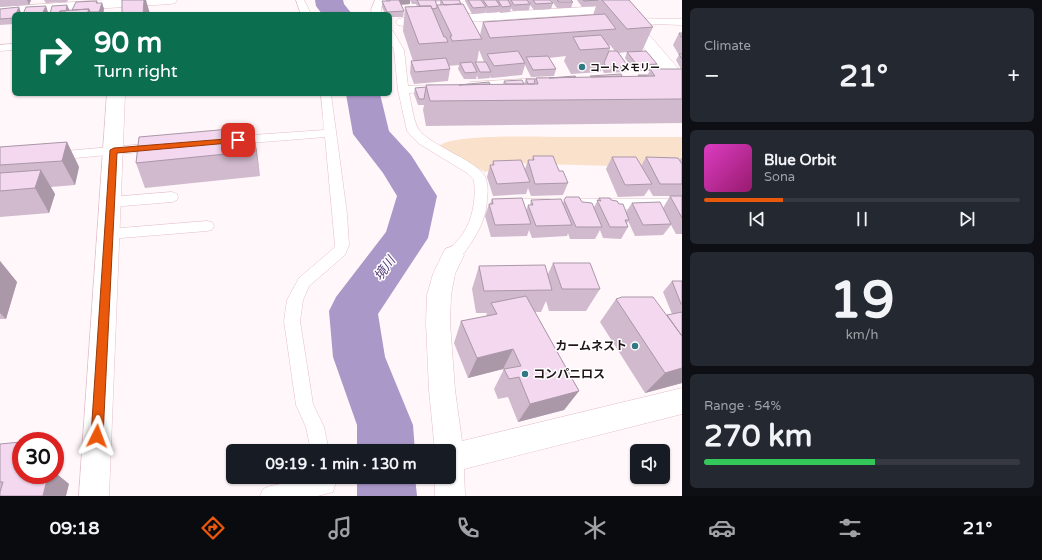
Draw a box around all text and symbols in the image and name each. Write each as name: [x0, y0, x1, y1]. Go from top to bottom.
text: 90 m: [94, 26, 162, 60]
icon: right: [28, 28, 80, 80]
text: Climate: [704, 38, 751, 54]
text: 21°: [839, 58, 888, 95]
text: Turn right: [94, 60, 178, 82]
marker: コートメモリー: [577, 62, 587, 72]
place label: コートメモリー: [590, 62, 660, 74]
text: −: [704, 63, 720, 89]
text: +: [1008, 63, 1020, 89]
pin: [221, 123, 255, 157]
icon: arrive: [227, 129, 249, 151]
text: Blue Orbit: [764, 151, 836, 169]
text: Sona: [764, 169, 795, 185]
icon: previous: [746, 208, 768, 230]
icon: pause: [851, 208, 873, 230]
icon: next: [956, 208, 978, 230]
water label: 境川: [371, 252, 400, 284]
text: 19: [829, 269, 895, 332]
text: km/h: [846, 327, 878, 343]
place label: カームネスト: [555, 339, 627, 353]
marker: カームネスト: [630, 341, 640, 351]
place label: コンパニロス: [533, 367, 605, 381]
marker: コンパニロス: [520, 369, 530, 379]
text: Range · 54%: [704, 398, 781, 414]
position arrow: [76, 415, 118, 457]
text: 270 km: [704, 418, 812, 455]
speed limit sign: 30: [12, 432, 64, 484]
map controls: [630, 444, 670, 484]
button: sound: [630, 444, 670, 484]
text: 09:19 · 1 min · 130 m: [266, 455, 416, 473]
icon: directions: [199, 514, 227, 542]
icon: music: [326, 514, 354, 542]
icon: phone: [454, 514, 482, 542]
icon: climate: [581, 514, 609, 542]
icon: car: [708, 514, 736, 542]
icon: filters: [836, 514, 864, 542]
text: 09:18: [50, 517, 100, 539]
text: 21°: [963, 517, 992, 539]

